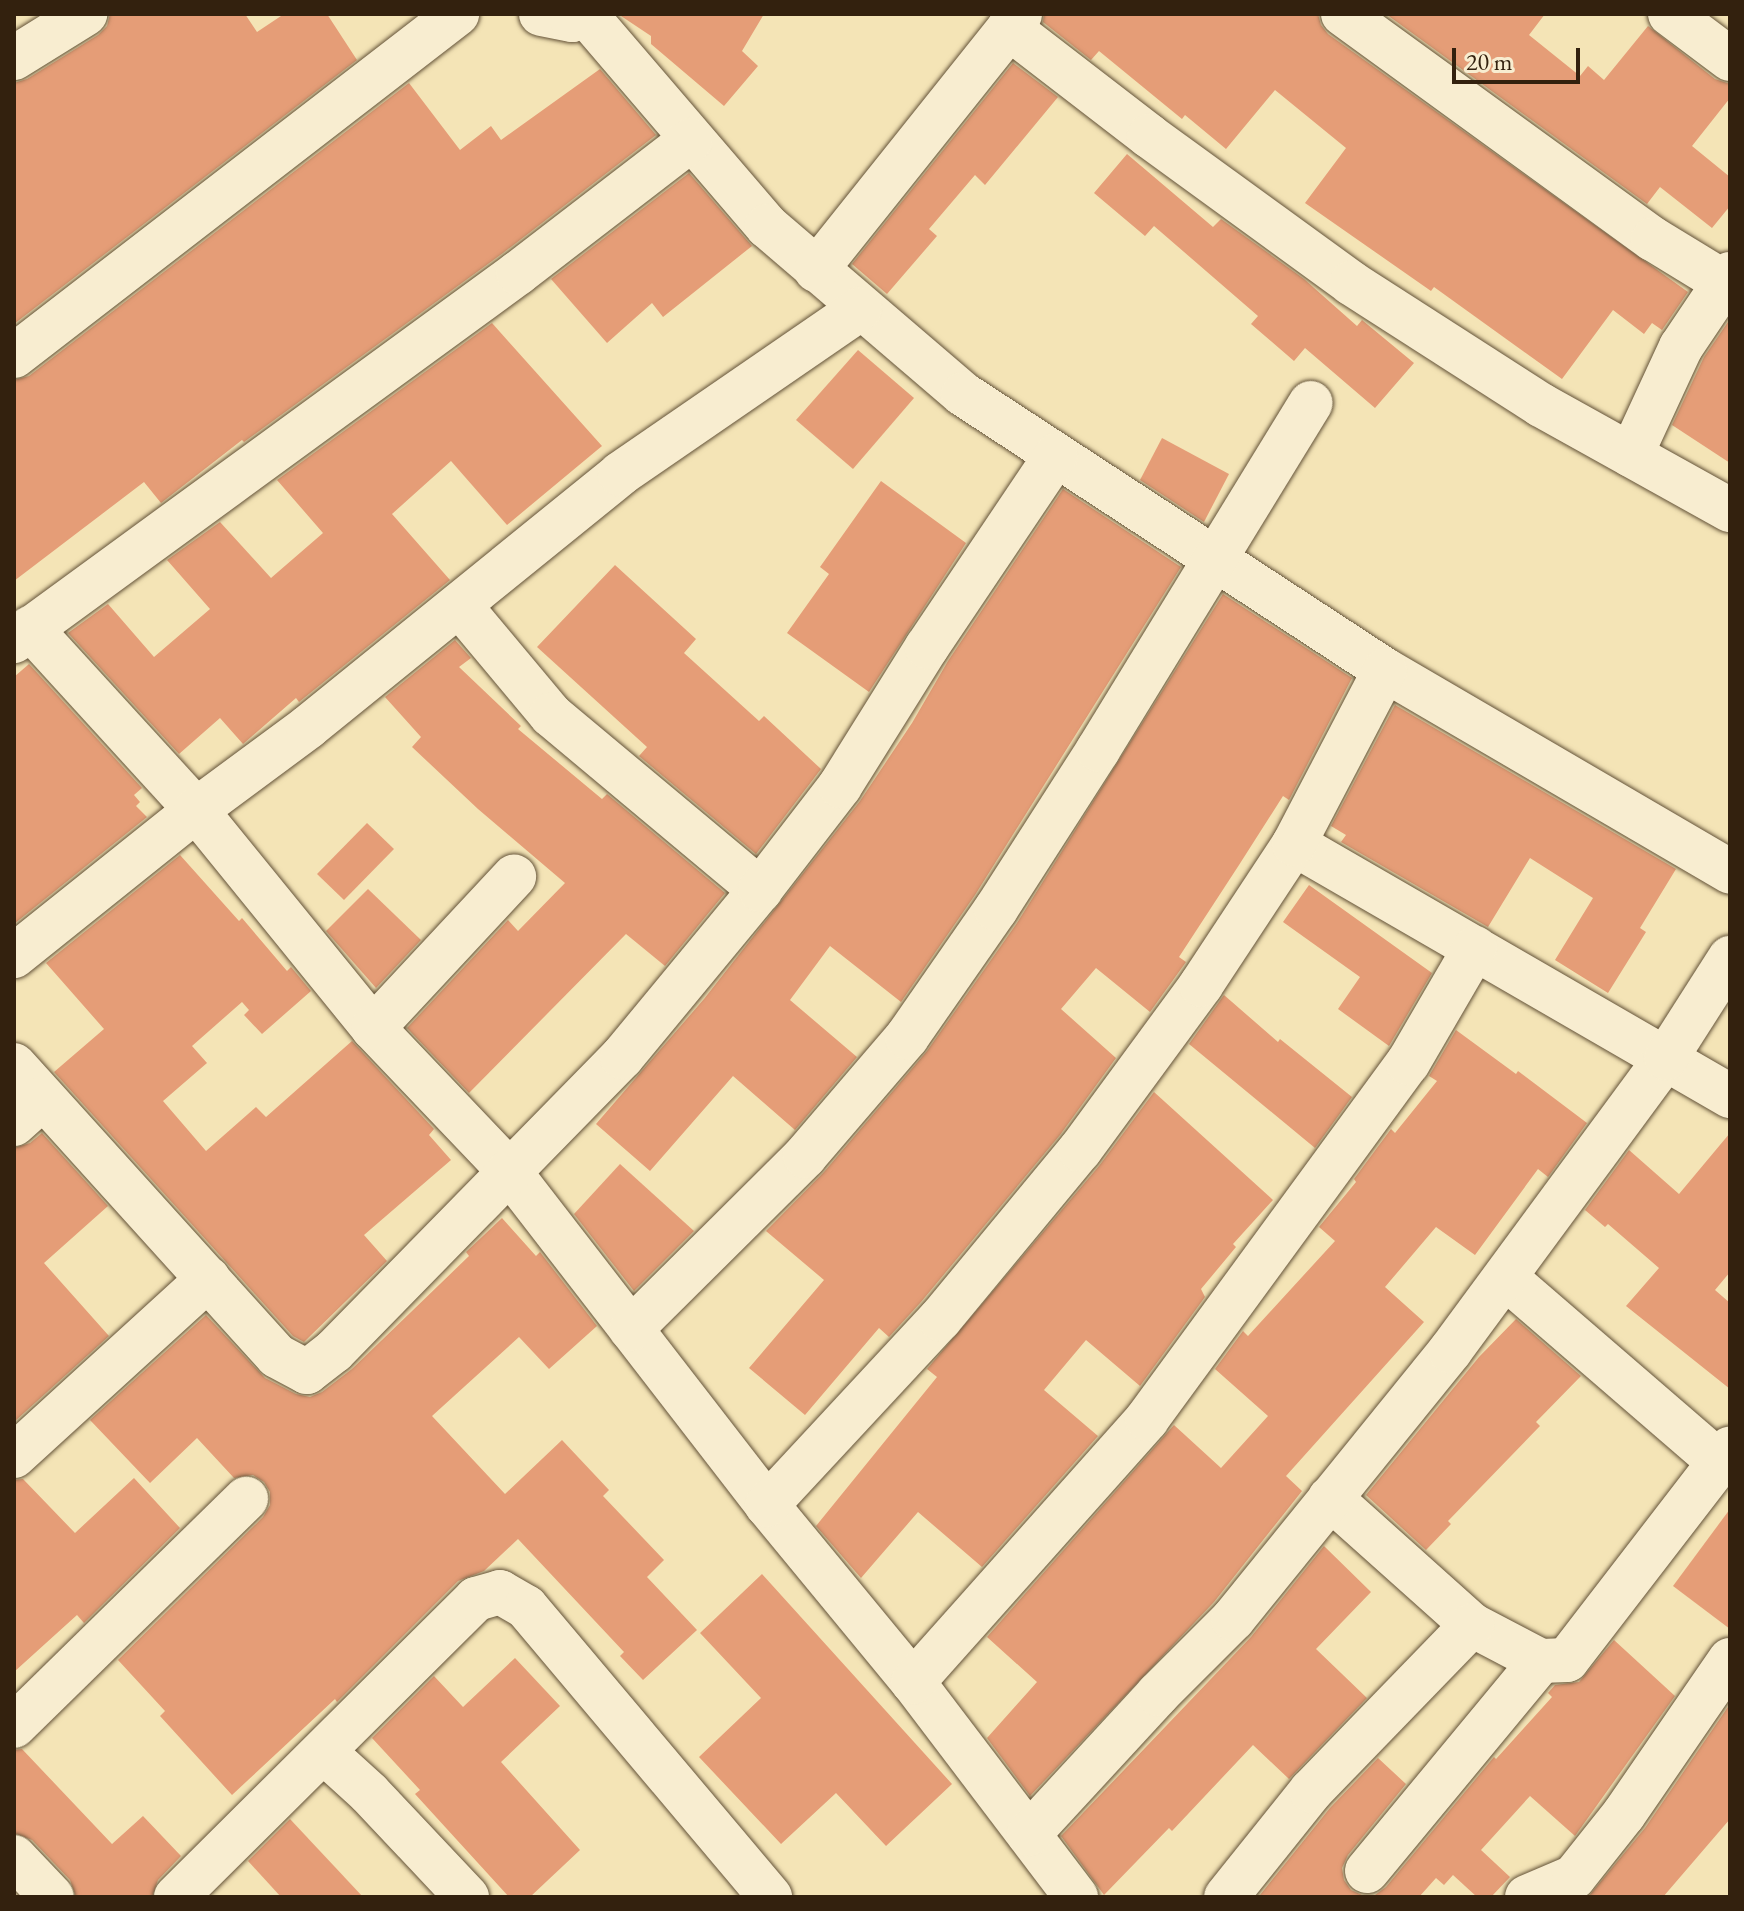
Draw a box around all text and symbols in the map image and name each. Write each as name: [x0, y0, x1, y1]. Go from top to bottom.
scale bar: [1456, 32, 1584, 82]
text: 20 m: [1466, 46, 1513, 77]

